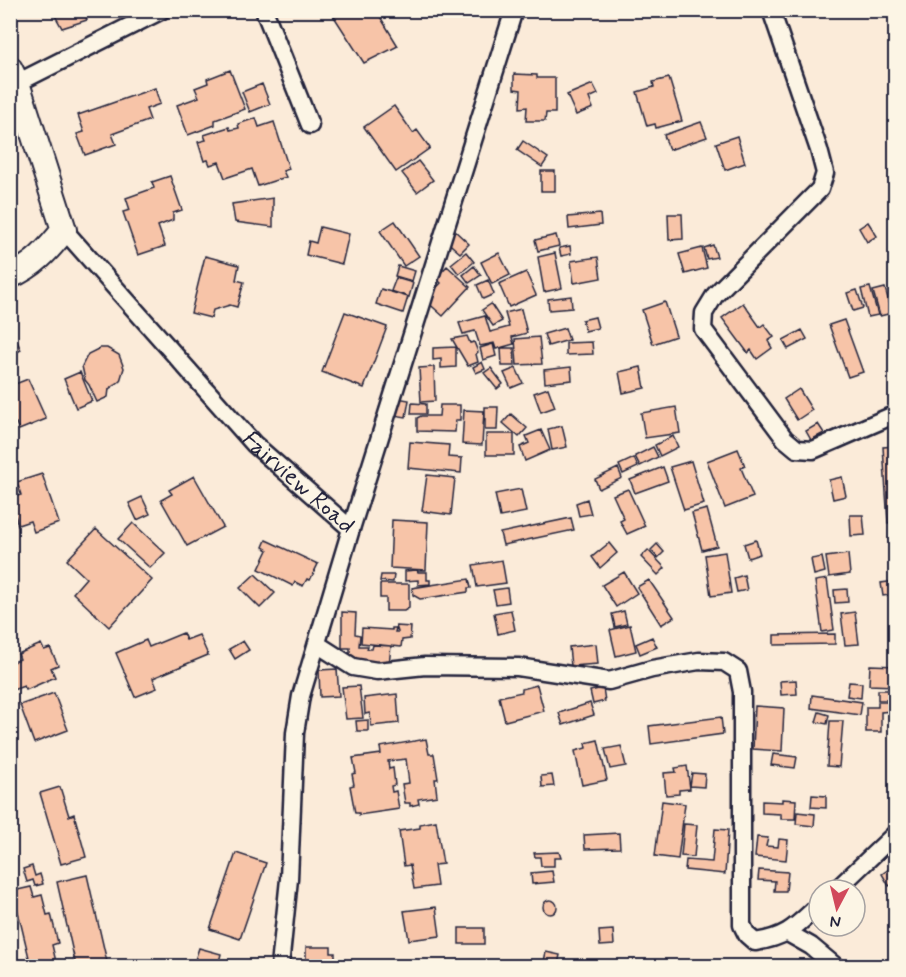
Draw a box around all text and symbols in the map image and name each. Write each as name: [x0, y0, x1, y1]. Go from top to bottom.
street label: Fairview Road: [235, 425, 361, 541]
north arrow: [807, 878, 867, 938]
text: N: [829, 910, 842, 932]

